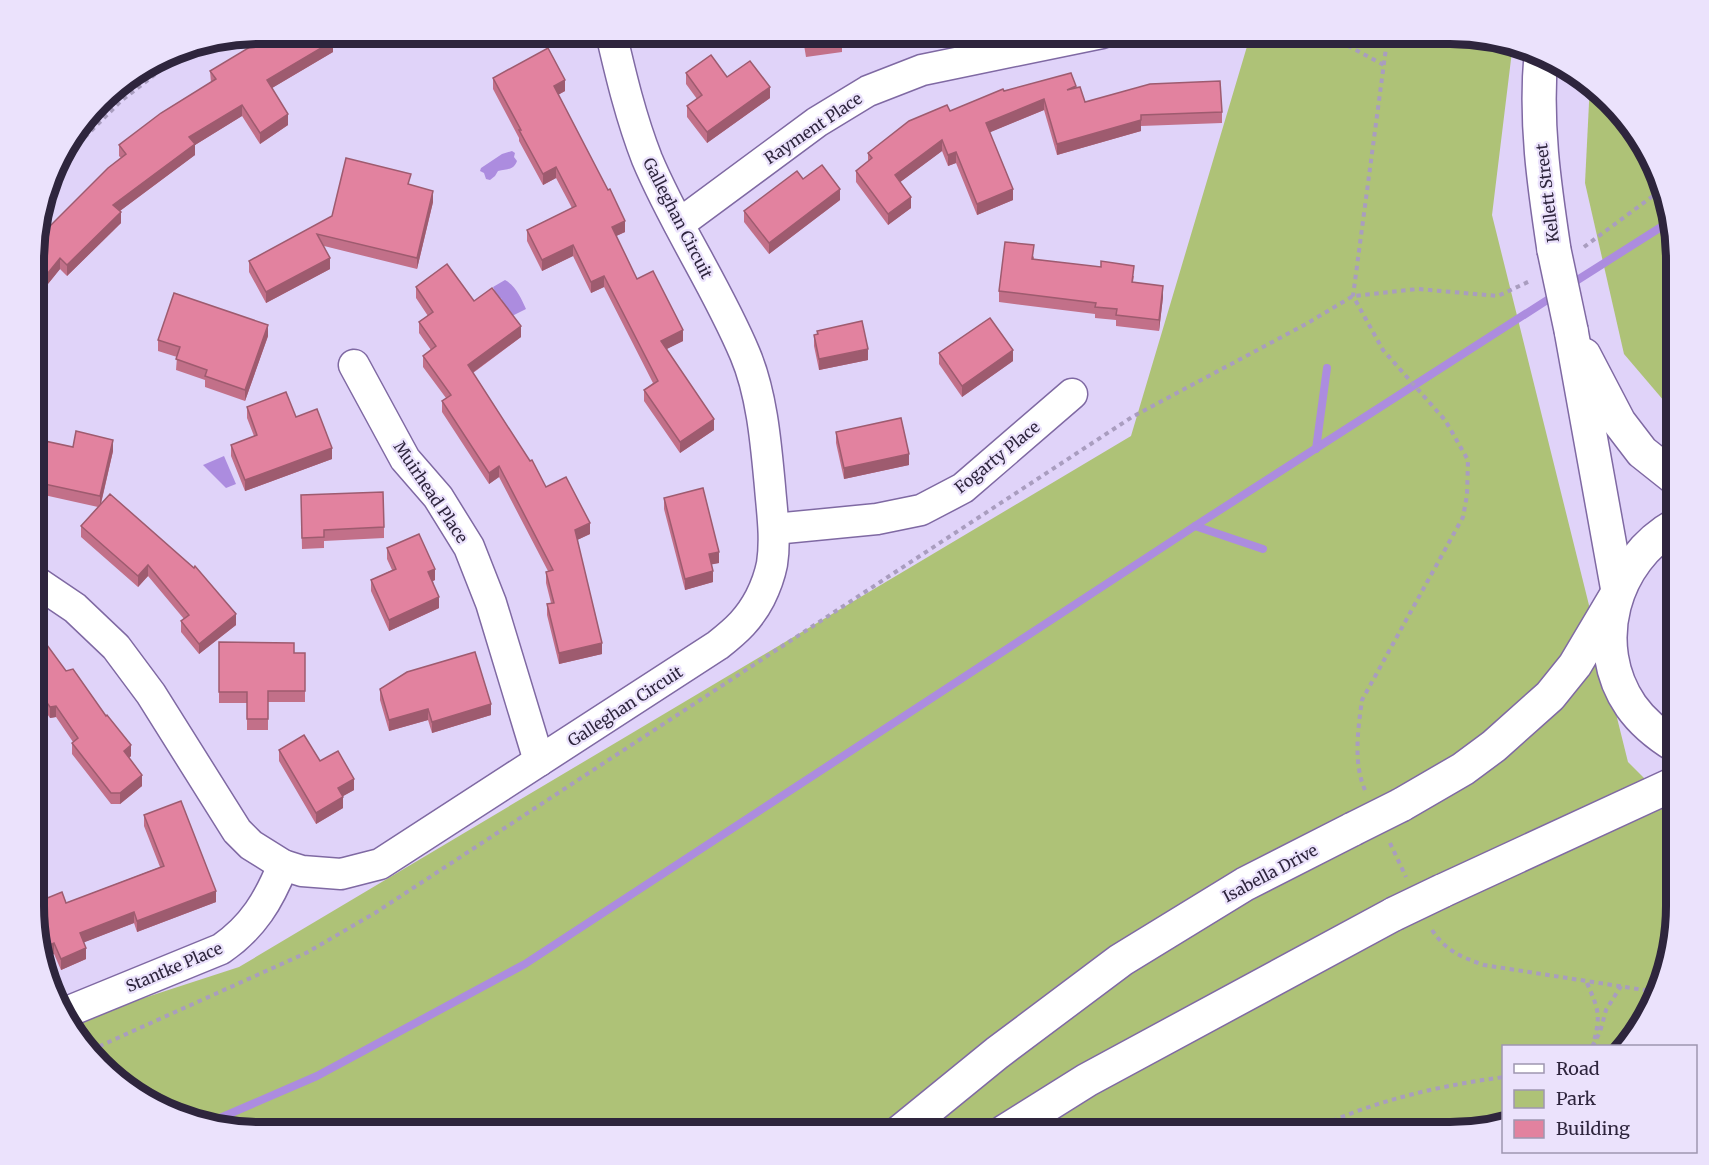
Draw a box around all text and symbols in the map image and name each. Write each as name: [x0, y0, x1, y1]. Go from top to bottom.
street label: Rayment Place: [760, 88, 866, 168]
street label: Kellett Street: [1531, 141, 1563, 244]
street label: Galleghan Circuit: [639, 154, 717, 282]
street label: Fogarty Place: [950, 417, 1044, 497]
street label: Muirhead Place: [390, 437, 472, 547]
street label: Galleghan Circuit: [564, 661, 687, 751]
street label: Isabella Drive: [1219, 840, 1321, 906]
street label: Stantke Place: [123, 938, 225, 996]
legend: [1502, 1045, 1697, 1153]
text: Road: [1556, 1057, 1600, 1080]
text: Park: [1556, 1087, 1597, 1110]
text: Building: [1556, 1117, 1630, 1140]

